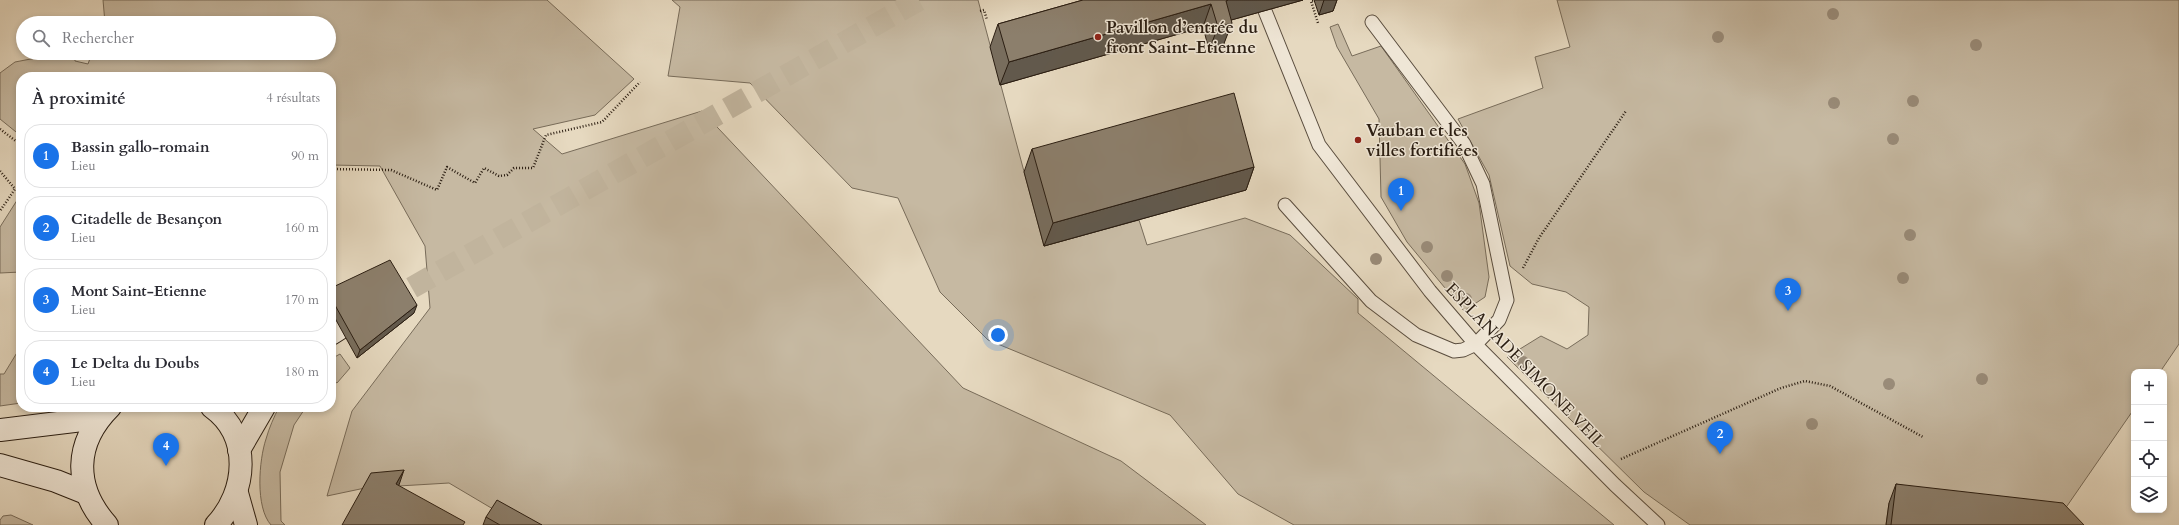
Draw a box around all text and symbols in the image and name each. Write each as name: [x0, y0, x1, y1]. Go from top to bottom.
search box: [16, 16, 336, 60]
place label: Pavillon d’entrée du front Saint-Etienne: [1106, 16, 1258, 59]
icon: search: [30, 27, 52, 49]
text: Rechercher: [62, 28, 134, 48]
marker: Pavillon d’entrée du front Saint-Etienne: [1093, 32, 1103, 42]
text: À proximité: [32, 87, 126, 110]
text: 4 résultats: [266, 89, 320, 107]
place label: Vauban et les villes fortifiées: [1366, 119, 1478, 162]
marker: Vauban et les villes fortifiées: [1353, 135, 1363, 145]
text: Bassin gallo-romain: [71, 137, 210, 157]
text: 1: [43, 147, 49, 165]
text: 90 m: [291, 147, 319, 165]
text: Lieu: [71, 157, 96, 175]
pin: 1: [1388, 178, 1414, 211]
text: Citadelle de Besançon: [71, 209, 222, 229]
text: 2: [43, 219, 49, 237]
text: 160 m: [285, 219, 319, 237]
text: Lieu: [71, 229, 96, 247]
street label: ESPLANADE SIMONE VEIL: [1440, 278, 1610, 453]
pin: 3: [1775, 278, 1801, 311]
text: Mont Saint-Etienne: [71, 281, 207, 301]
text: 3: [43, 291, 49, 309]
text: 170 m: [285, 291, 319, 309]
text: Lieu: [71, 301, 96, 319]
your location: [988, 325, 1008, 345]
text: Le Delta du Doubs: [71, 353, 199, 373]
text: 4: [43, 363, 49, 381]
text: 180 m: [285, 363, 319, 381]
map controls: [2131, 369, 2167, 513]
button: +: [2131, 369, 2167, 405]
text: Lieu: [71, 373, 96, 391]
button: −: [2131, 405, 2167, 441]
pin: 2: [1707, 421, 1733, 454]
pin: 4: [153, 433, 179, 466]
button: locate: [2131, 441, 2167, 477]
button: layers: [2131, 477, 2167, 513]

